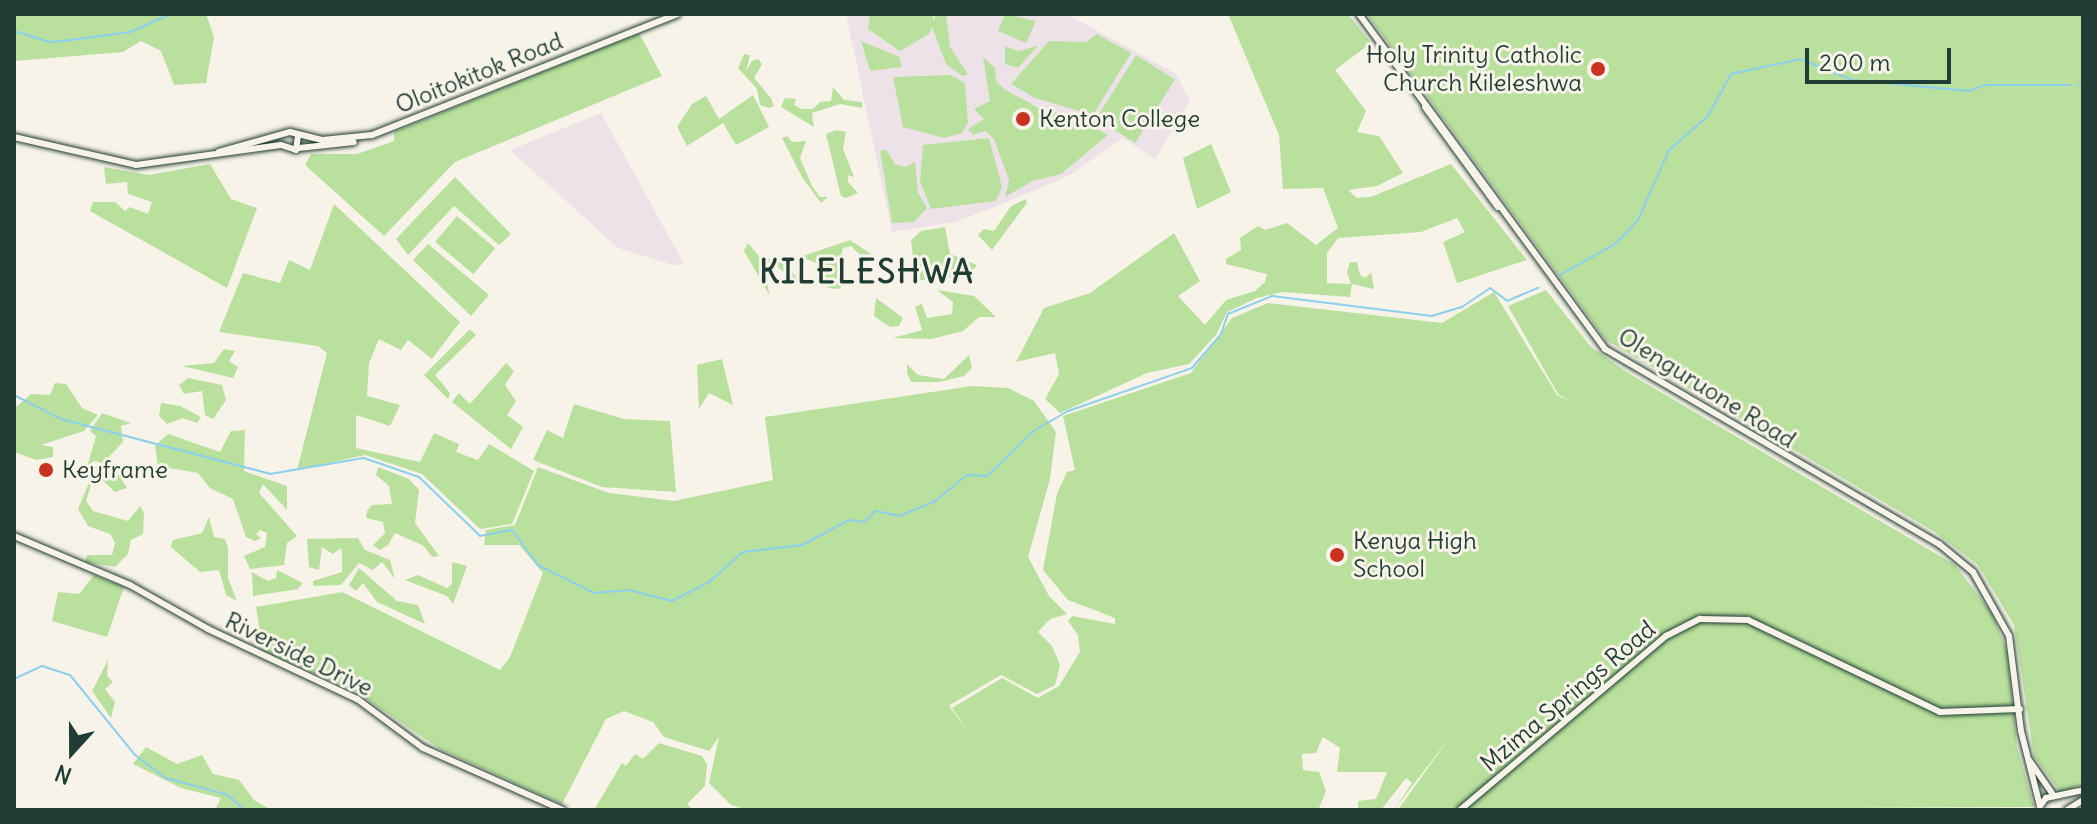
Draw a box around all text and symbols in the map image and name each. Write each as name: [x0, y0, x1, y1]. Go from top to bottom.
street label: Oloitokitok Road: [391, 26, 567, 120]
scale bar: [1809, 32, 1955, 82]
place label: Holy Trinity Catholic Church Kileleshwa: [1366, 41, 1582, 97]
text: 200 m: [1819, 47, 1891, 77]
marker: Holy Trinity Catholic Church Kileleshwa: [1589, 60, 1607, 78]
place label: Kenton College: [1039, 105, 1200, 133]
marker: Kenton College: [1014, 110, 1032, 128]
district label: KILELESHWA: [759, 253, 975, 291]
street label: Olenguruone Road: [1613, 322, 1801, 454]
place label: Keyframe: [62, 456, 168, 484]
marker: Keyframe: [37, 461, 55, 479]
place label: Kenya High School: [1353, 527, 1477, 583]
marker: Kenya High School: [1328, 546, 1346, 564]
street label: Riverside Drive: [220, 606, 378, 702]
street label: Mzima Springs Road: [1475, 615, 1661, 777]
north arrow: [32, 712, 112, 792]
text: N: [51, 759, 76, 790]

